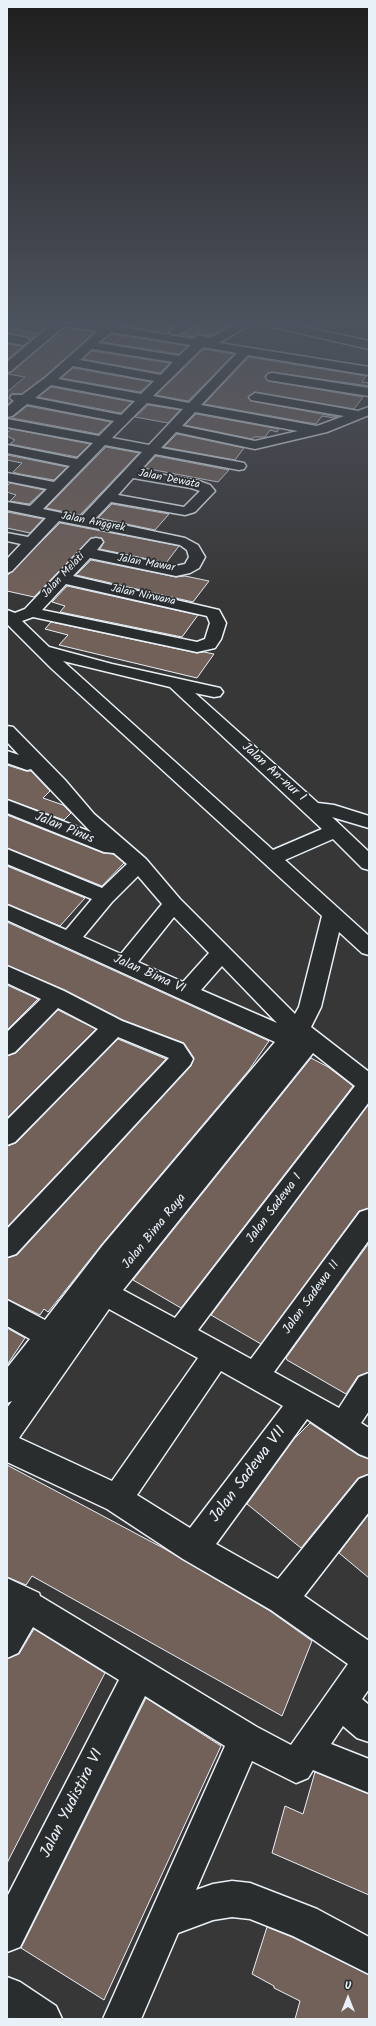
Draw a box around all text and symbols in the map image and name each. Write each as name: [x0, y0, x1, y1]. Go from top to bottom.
street label: Jalan Dewata: [137, 468, 201, 492]
street label: Jalan Anggrek: [60, 510, 126, 536]
street label: Jalan Melati: [40, 551, 88, 601]
street label: Jalan Mawar: [116, 552, 176, 576]
street label: Jalan Nirwana: [109, 583, 177, 609]
street label: Jalan An-nur I: [238, 740, 308, 806]
street label: Jalan Pinus: [32, 810, 96, 848]
street label: Jalan Bima VI: [110, 952, 188, 998]
street label: Jalan Sadewa I: [244, 1171, 306, 1247]
street label: Jalan Bima Raya: [120, 1191, 190, 1273]
street label: Jalan Sadewa II: [280, 1258, 344, 1338]
street label: Jalan Sadewa VII: [207, 1423, 291, 1527]
street label: Jalan Yudistira VI: [37, 1746, 109, 1862]
text: U: [345, 1977, 351, 1995]
north arrow: [328, 1978, 368, 2018]

